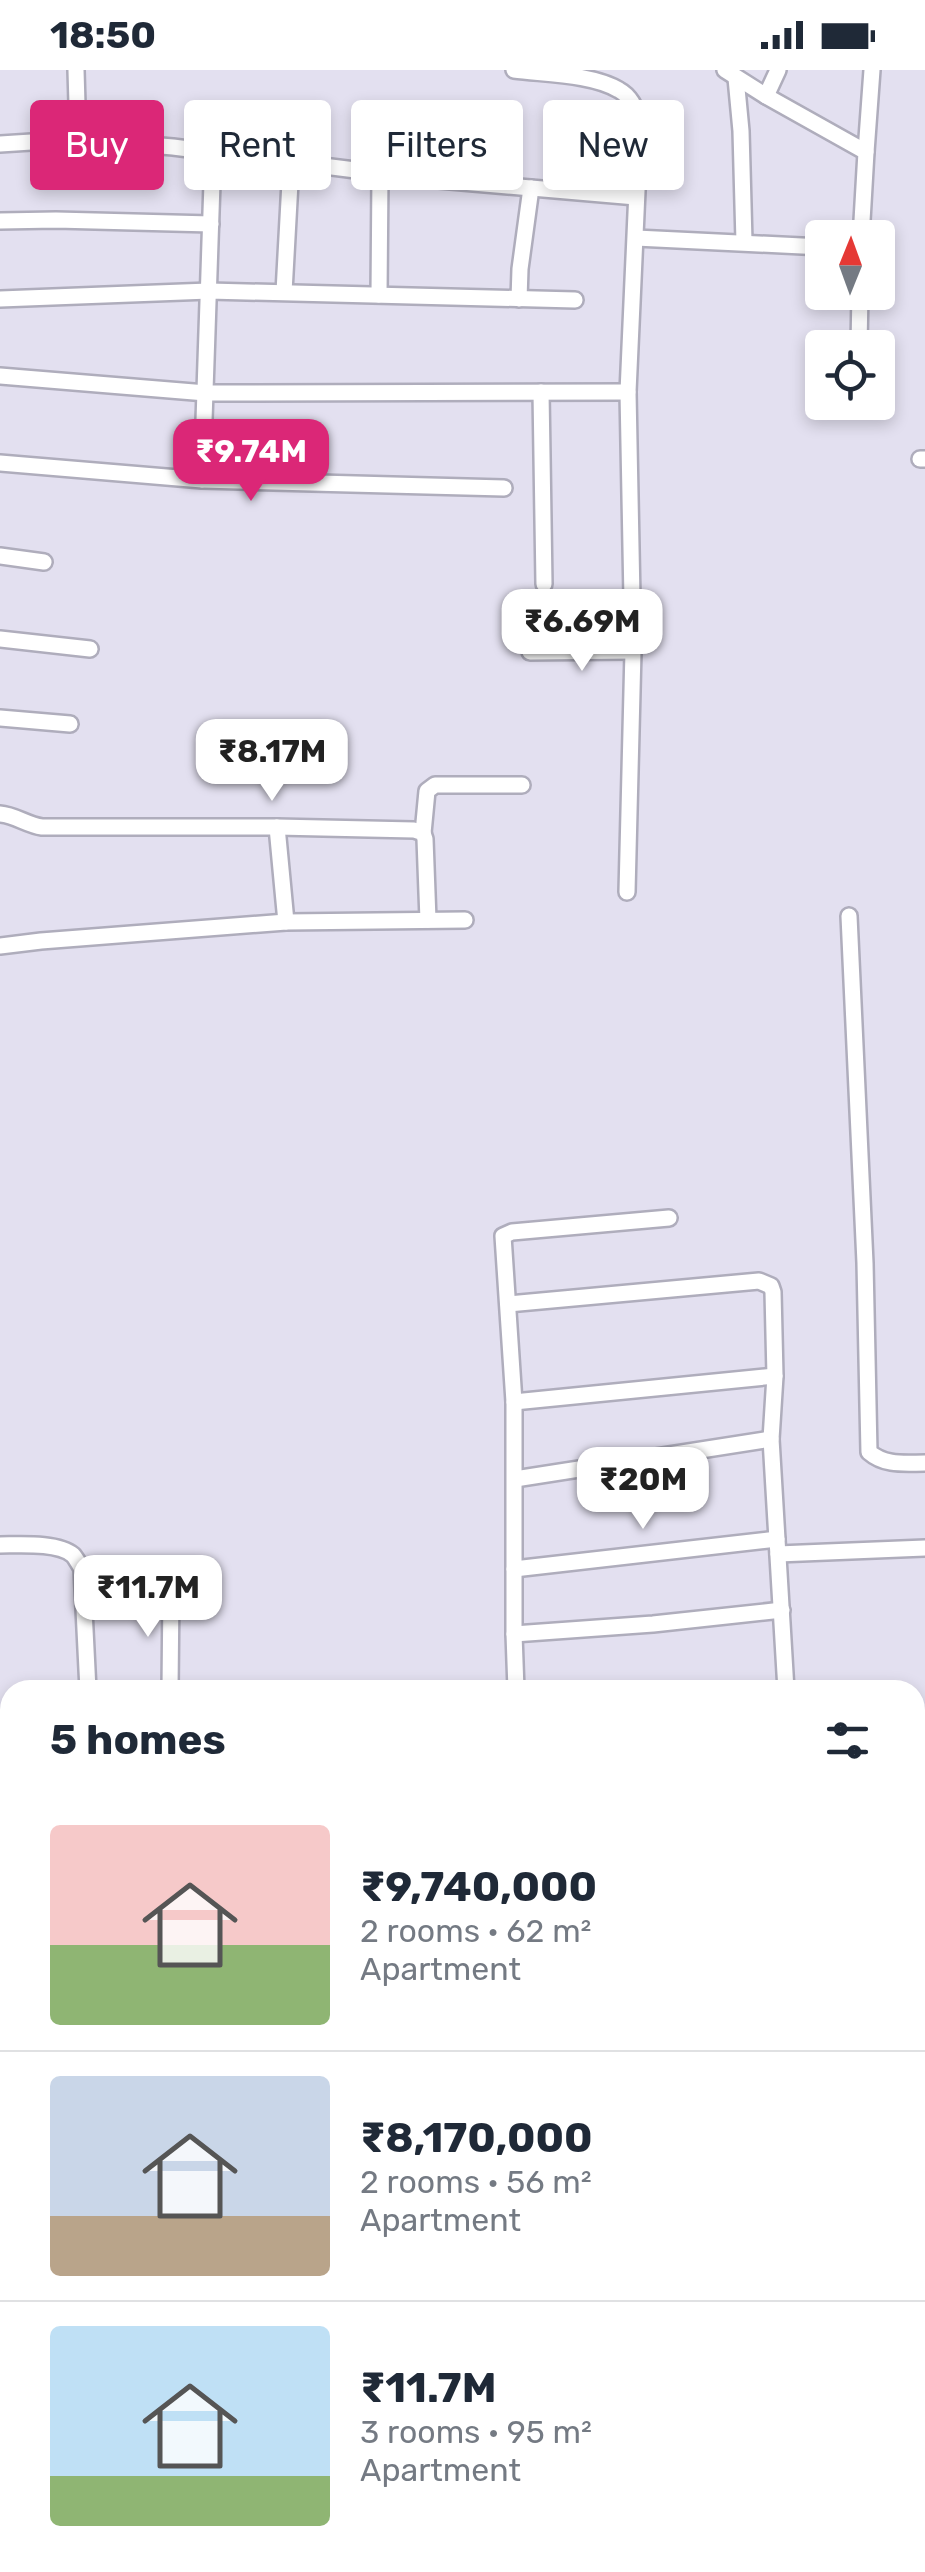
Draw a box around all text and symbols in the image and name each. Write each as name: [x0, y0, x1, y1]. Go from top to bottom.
text: 18:50: [50, 12, 156, 58]
chip: Buy: [30, 100, 164, 190]
chip: Rent: [184, 100, 331, 190]
chip: Filters: [351, 100, 523, 190]
chip: New: [543, 100, 684, 190]
north arrow: [805, 220, 895, 310]
map controls: [805, 220, 895, 420]
button: locate: [805, 330, 895, 420]
pin: ₹9.74M: [170, 419, 332, 504]
text: ₹9.74M: [195, 432, 307, 470]
pin: ₹6.69M: [501, 589, 663, 674]
text: ₹6.69M: [524, 602, 640, 640]
pin: ₹8.17M: [191, 719, 353, 804]
text: ₹8.17M: [218, 732, 326, 770]
pin: ₹20M: [584, 1447, 702, 1532]
text: ₹20M: [599, 1460, 687, 1498]
pin: ₹11.7M: [67, 1555, 229, 1640]
text: ₹11.7M: [96, 1568, 200, 1606]
icon: filters: [820, 1713, 875, 1768]
text: 5 homes: [50, 1715, 226, 1765]
text: ₹9,740,000: [360, 1862, 597, 1912]
icon: home: [130, 1865, 250, 1985]
text: 2 rooms · 62 m²: [360, 1912, 592, 1950]
text: Apartment: [360, 1950, 521, 1988]
text: ₹8,170,000: [360, 2113, 593, 2163]
icon: home: [130, 2116, 250, 2236]
text: 2 rooms · 56 m²: [360, 2163, 592, 2201]
text: Apartment: [360, 2201, 521, 2239]
text: ₹11.7M: [360, 2363, 496, 2413]
icon: home: [130, 2366, 250, 2486]
text: 3 rooms · 95 m²: [360, 2413, 592, 2451]
text: Apartment: [360, 2451, 521, 2489]

